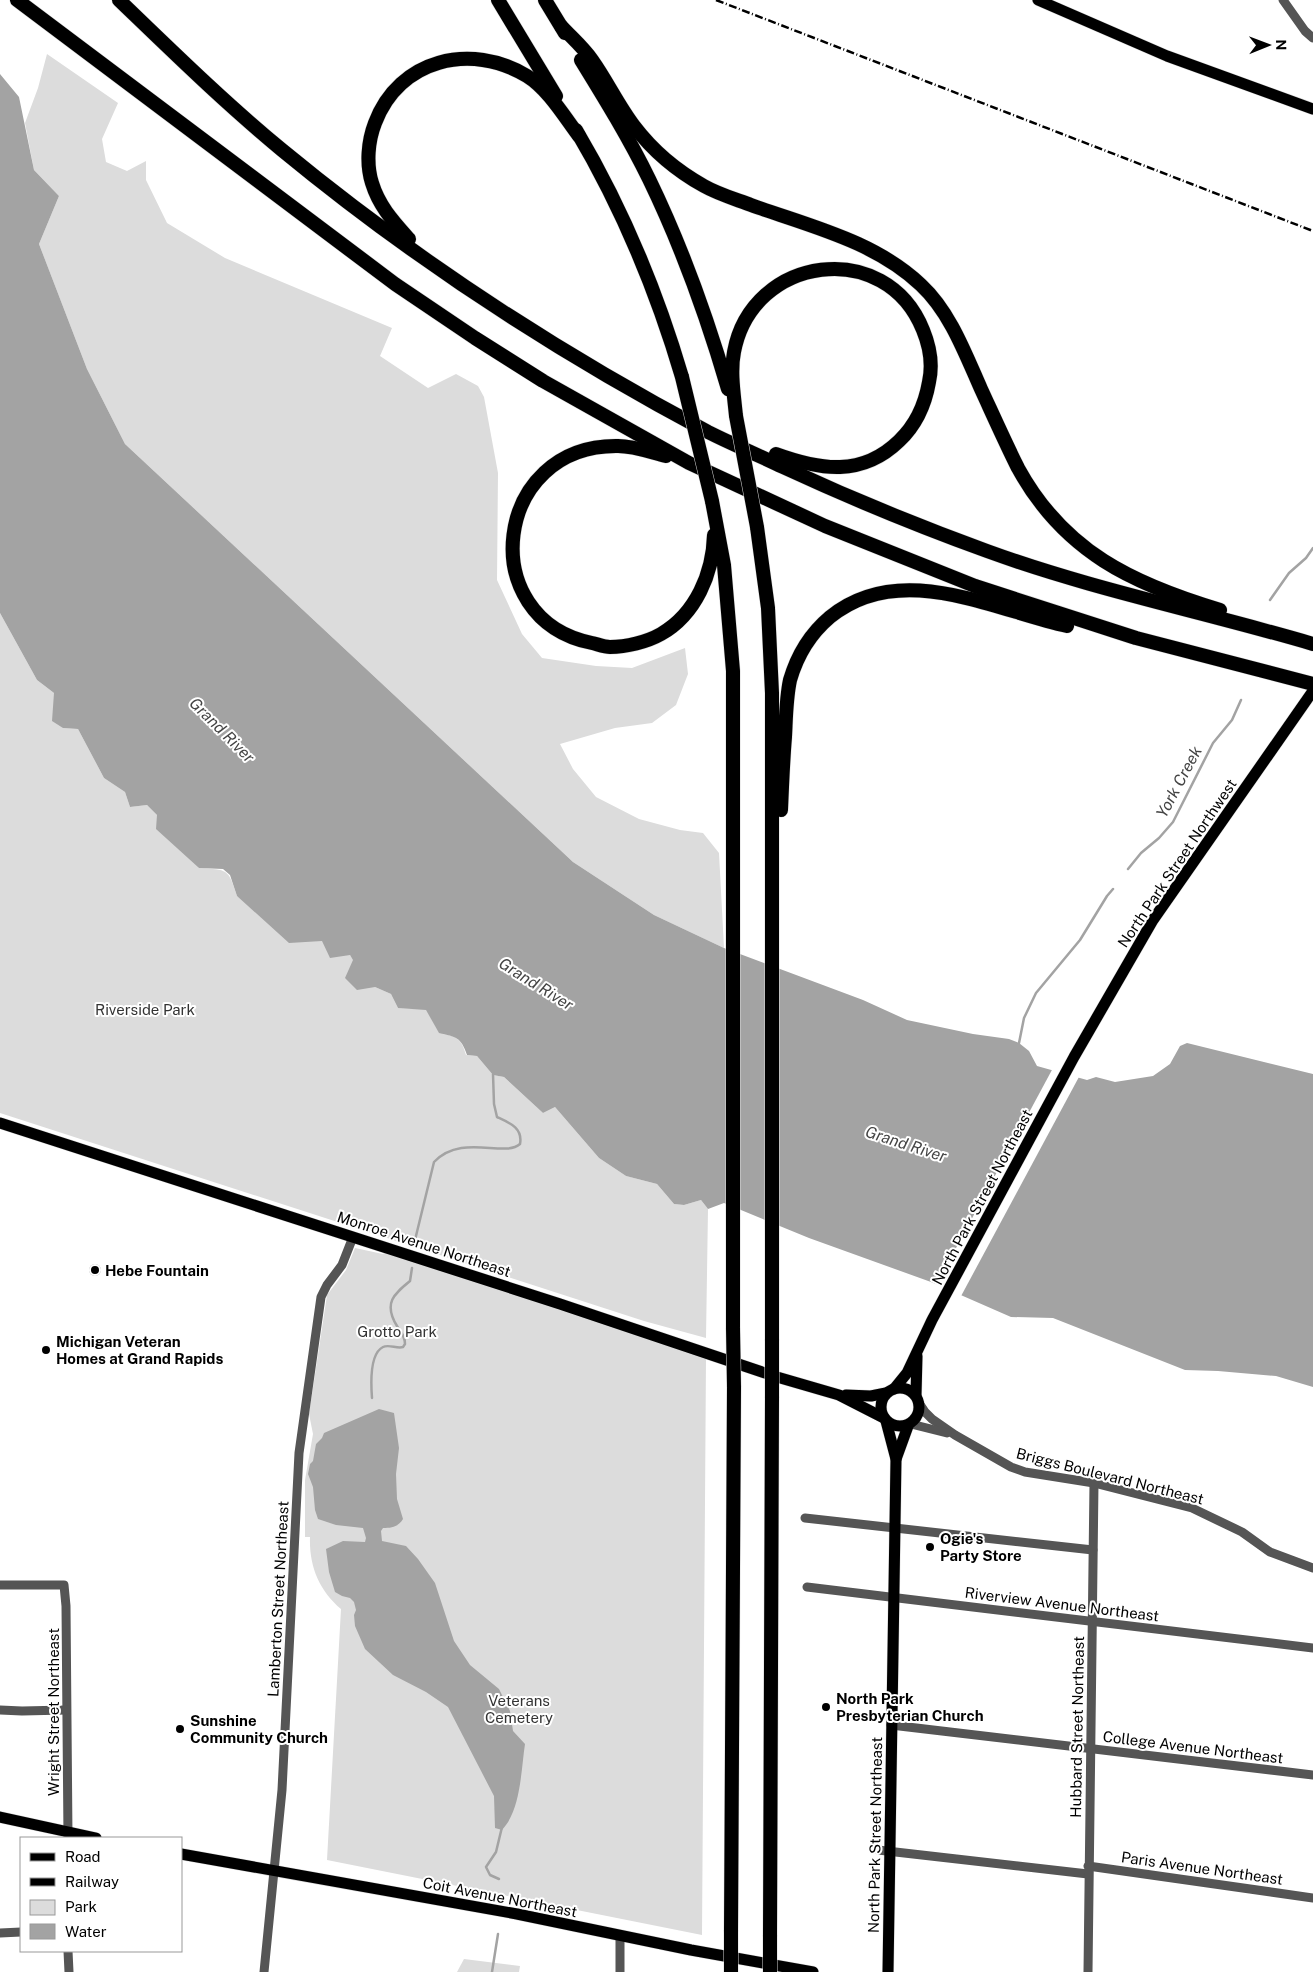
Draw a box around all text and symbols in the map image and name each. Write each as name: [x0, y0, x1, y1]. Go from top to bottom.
north arrow: [1243, 20, 1293, 70]
text: N: [1273, 39, 1289, 50]
water label: Grand River: [186, 694, 259, 767]
water label: York Creek: [1152, 743, 1206, 821]
street label: North Park Street Northwest: [1114, 775, 1240, 950]
water label: Grand River: [495, 954, 578, 1015]
park label: Riverside Park: [95, 1001, 195, 1018]
street label: North Park Street Northeast: [928, 1106, 1036, 1288]
water label: Grand River: [863, 1122, 950, 1166]
street label: Monroe Avenue Northeast: [335, 1208, 513, 1280]
place label: Hebe Fountain: [105, 1262, 209, 1279]
marker: Hebe Fountain: [89, 1264, 101, 1276]
park label: Grotto Park: [357, 1323, 437, 1340]
place label: Michigan Veteran Homes at Grand Rapids: [56, 1333, 223, 1367]
marker: Michigan Veteran Homes at Grand Rapids: [40, 1344, 52, 1356]
street label: Briggs Boulevard Northeast: [1015, 1444, 1206, 1508]
street label: Lamberton Street Northeast: [264, 1500, 292, 1697]
place label: Ogie's Party Store: [940, 1530, 1022, 1564]
marker: Ogie's Party Store: [924, 1541, 936, 1553]
street label: Riverview Avenue Northeast: [964, 1584, 1160, 1624]
street label: Wright Street Northeast: [45, 1628, 62, 1796]
street label: Hubbard Street Northeast: [1067, 1636, 1087, 1818]
place label: North Park Presbyterian Church: [836, 1690, 984, 1724]
park label: Veterans Cemetery: [485, 1692, 553, 1726]
marker: North Park Presbyterian Church: [820, 1701, 832, 1713]
place label: Sunshine Community Church: [190, 1712, 328, 1746]
marker: Sunshine Community Church: [174, 1723, 186, 1735]
street label: College Avenue Northeast: [1102, 1727, 1284, 1767]
street label: North Park Street Northeast: [865, 1737, 885, 1933]
legend: [20, 1837, 182, 1952]
text: Road: [65, 1848, 101, 1865]
street label: Paris Avenue Northeast: [1120, 1848, 1284, 1888]
text: Railway: [65, 1873, 119, 1890]
street label: Coit Avenue Northeast: [421, 1874, 579, 1920]
text: Park: [65, 1898, 97, 1915]
text: Water: [65, 1923, 107, 1940]

